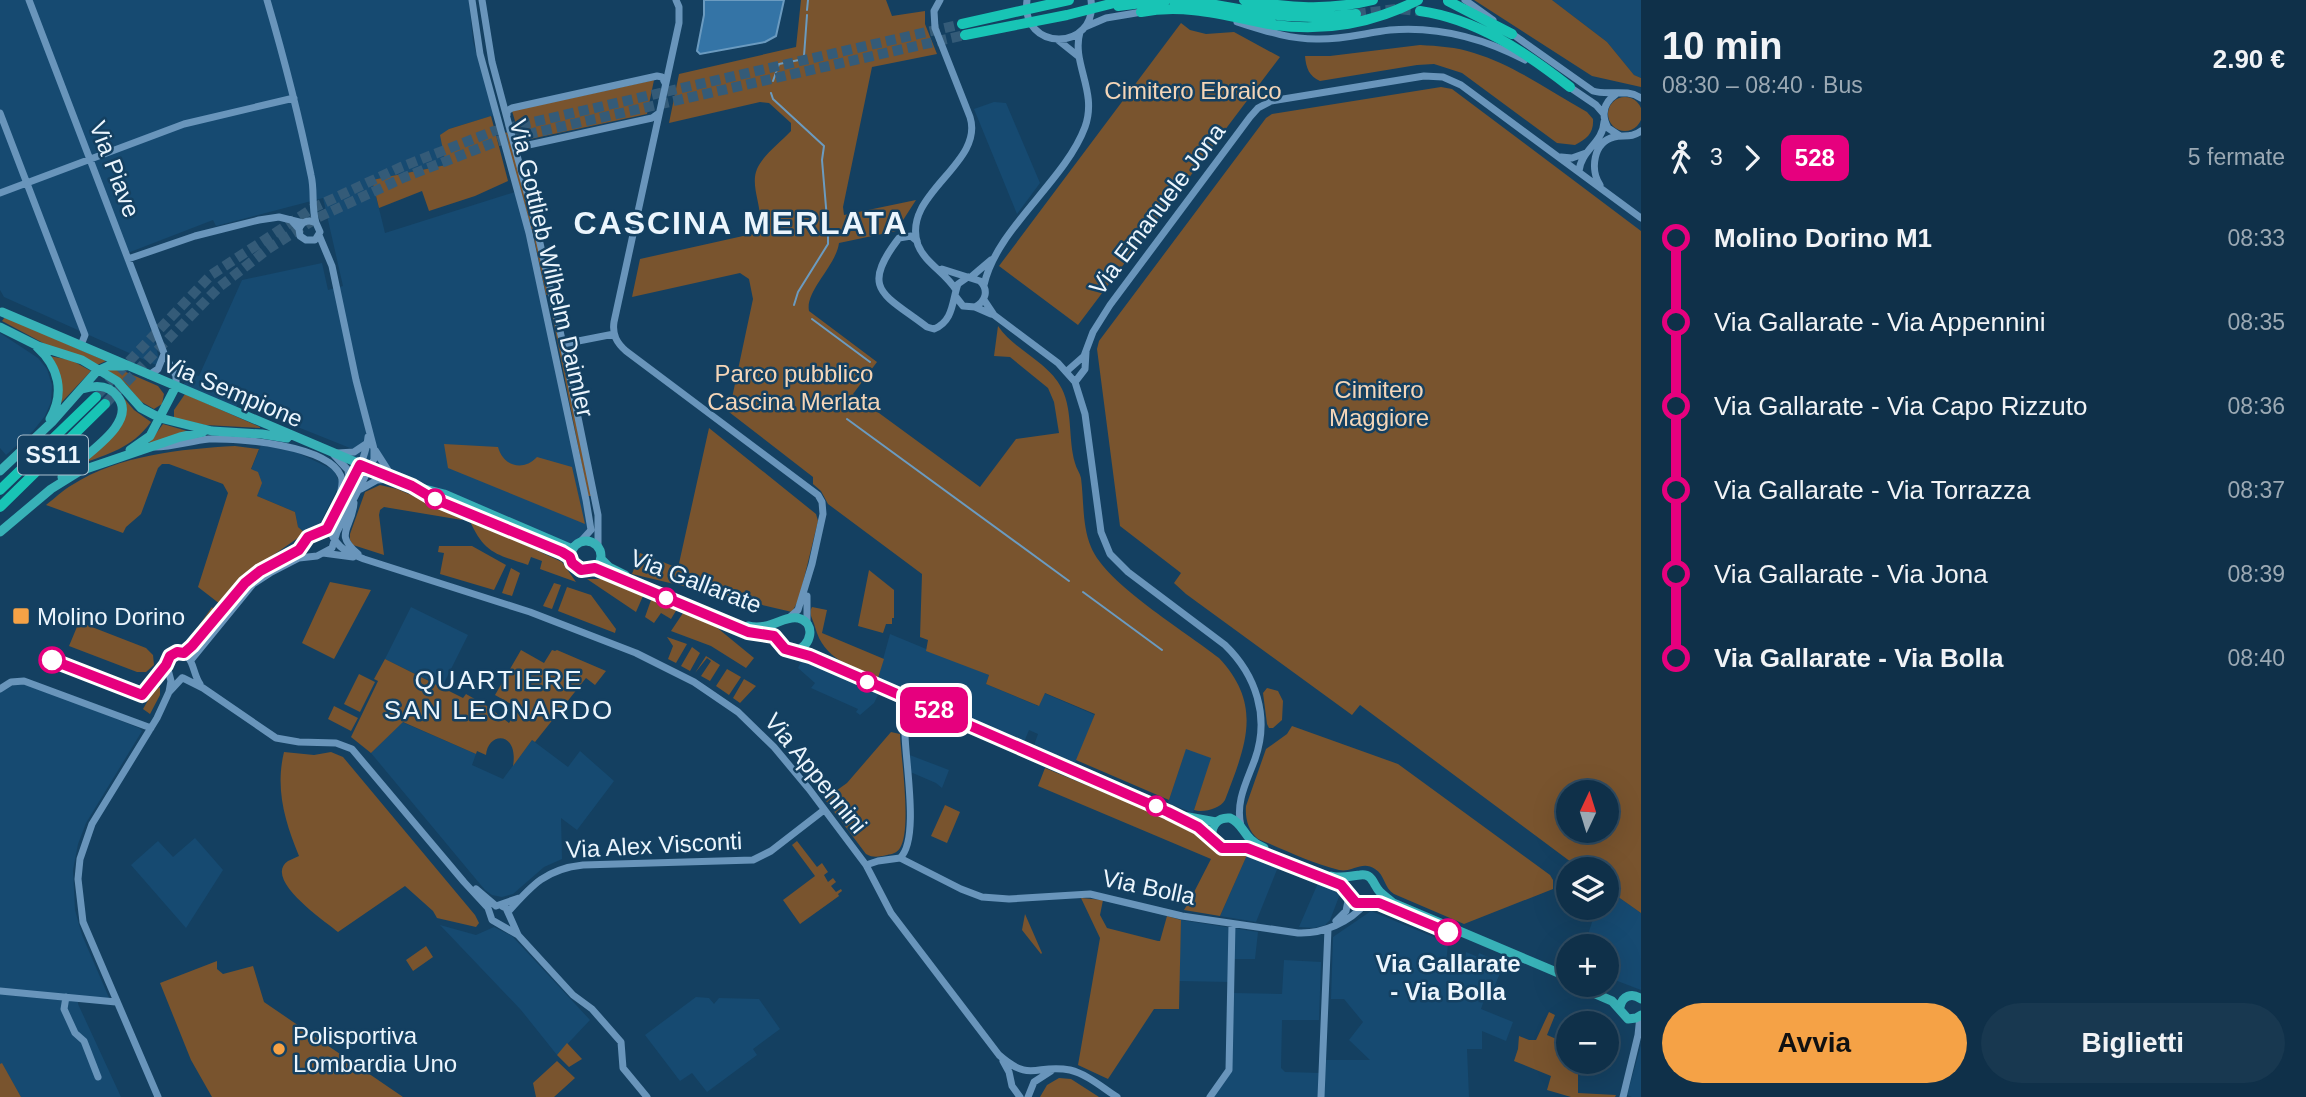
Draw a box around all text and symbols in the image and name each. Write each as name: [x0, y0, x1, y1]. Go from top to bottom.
text: 10 min: [1662, 25, 1782, 67]
text: 2.90 €: [2213, 44, 2285, 74]
text: 08:30 – 08:40 · Bus: [1662, 72, 1863, 98]
park label: Cimitero Ebraico: [1104, 77, 1282, 104]
street label: Via Gottlieb Wilhelm Daimler: [505, 116, 599, 420]
street label: Via Piave: [84, 117, 146, 221]
street label: Via Emanuele Jona: [1084, 117, 1231, 300]
icon: walk: [1662, 139, 1700, 177]
icon: forward: [1733, 139, 1771, 177]
text: 3: [1710, 144, 1723, 170]
text: 528: [1795, 144, 1835, 171]
text: 5 fermate: [2188, 144, 2285, 170]
district label: CASCINA MERLATA: [573, 205, 909, 241]
text: Molino Dorino M1: [1714, 223, 1932, 253]
text: 08:33: [2227, 225, 2285, 251]
text: Via Gallarate - Via Appennini: [1714, 307, 2046, 337]
text: 08:35: [2227, 309, 2285, 335]
street label: Via Sempione: [159, 349, 307, 433]
park label: Parco pubblico Cascina Merlata: [707, 360, 881, 415]
park label: Cimitero Maggiore: [1329, 376, 1429, 431]
text: Via Gallarate - Via Capo Rizzuto: [1714, 391, 2087, 421]
text: 08:36: [2227, 393, 2285, 419]
road number: SS11: [18, 436, 88, 475]
text: Via Gallarate - Via Torrazza: [1714, 475, 2031, 505]
text: 08:37: [2227, 477, 2285, 503]
unlabelled marker: [425, 489, 445, 509]
street label: Via Gallarate: [627, 544, 765, 618]
text: Via Gallarate - Via Jona: [1714, 559, 1988, 589]
text: 08:39: [2227, 561, 2285, 587]
unlabelled marker: [656, 588, 676, 608]
place label: Molino Dorino: [37, 603, 185, 630]
marker: Molino Dorino: [11, 606, 31, 626]
text: Via Gallarate - Via Bolla: [1714, 643, 2004, 673]
text: 08:40: [2227, 645, 2285, 671]
unlabelled marker: [39, 647, 65, 673]
district label: QUARTIERE SAN LEONARDO: [384, 665, 614, 725]
unlabelled marker: [857, 672, 877, 692]
line badge: 528: [894, 687, 974, 733]
text: 528: [914, 696, 954, 723]
street label: Via Appennini: [759, 708, 873, 838]
north arrow: [1556, 780, 1619, 844]
map controls: [1556, 780, 1619, 1074]
unlabelled marker: [1146, 796, 1166, 816]
street label: Via Alex Visconti: [565, 827, 743, 863]
button: layers: [1556, 857, 1619, 920]
street label: Via Bolla: [1100, 864, 1199, 910]
marker: Via Gallarate - Via Bolla: [1435, 919, 1461, 945]
button: +: [1556, 934, 1619, 997]
place label: Via Gallarate - Via Bolla: [1376, 950, 1520, 1005]
button: Avvia: [1662, 1003, 1967, 1083]
button: Biglietti: [1981, 1003, 2285, 1083]
button: −: [1556, 1011, 1619, 1074]
place label: Polisportiva Lombardia Uno: [293, 1022, 457, 1077]
marker: Polisportiva Lombardia Uno: [271, 1041, 287, 1057]

